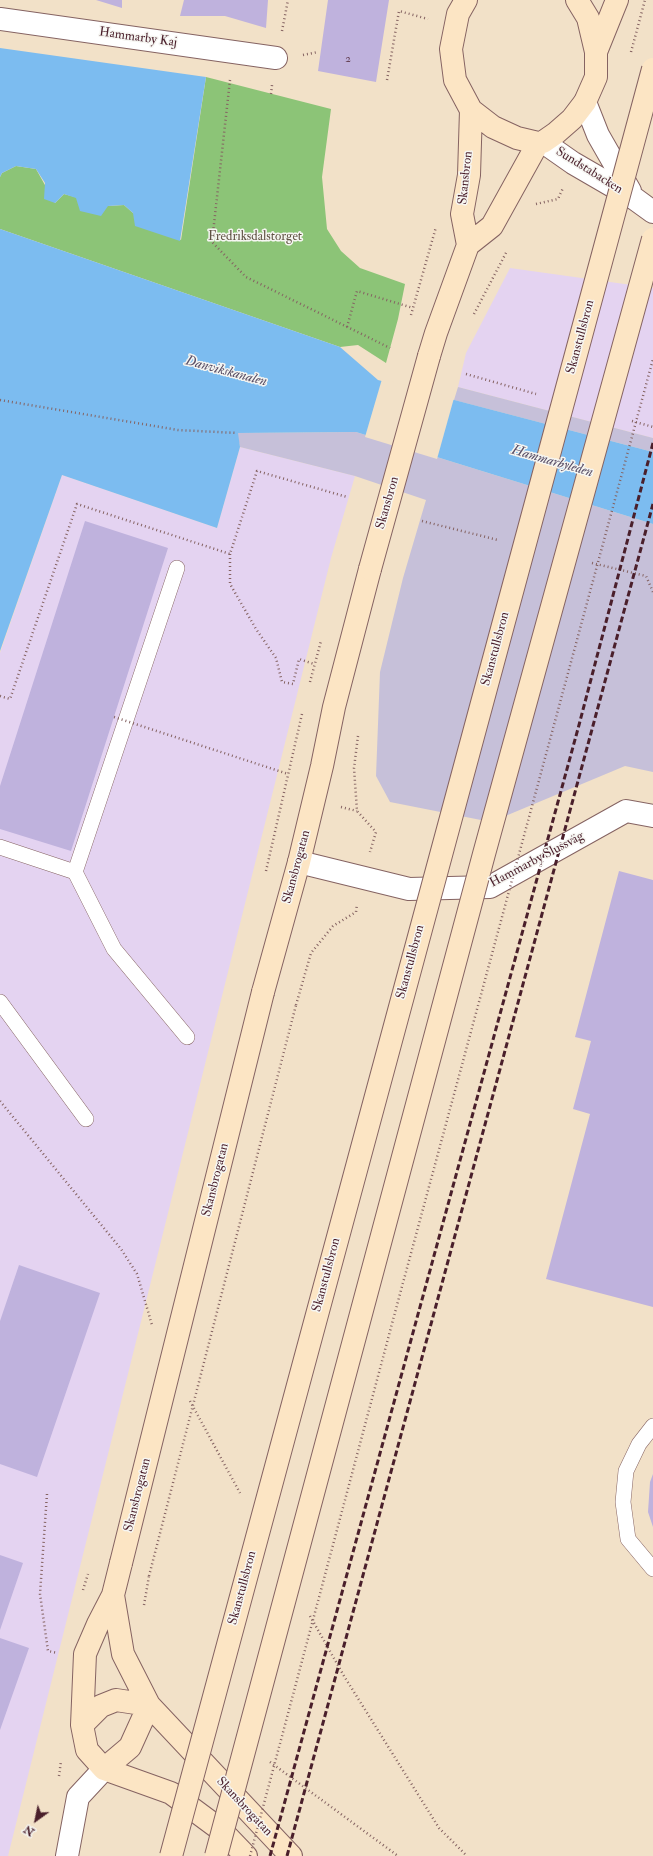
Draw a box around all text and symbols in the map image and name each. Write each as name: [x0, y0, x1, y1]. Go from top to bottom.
street label: Hammarby Kaj: [98, 25, 178, 51]
house number: 2: [345, 53, 351, 67]
street label: Sundstabacken: [553, 144, 625, 198]
street label: Skansbron: [455, 150, 477, 206]
park label: Fredriksdalstorget: [208, 229, 302, 245]
street label: Skanstullsbron: [564, 298, 598, 376]
water label: Danvikskanalen: [183, 353, 269, 391]
water label: Hammarbyleden: [509, 442, 595, 482]
street label: Skansbron: [373, 475, 403, 531]
street label: Skanstullsbron: [479, 610, 513, 688]
street label: Skansbrogatan: [280, 829, 314, 905]
street label: Hammarby Slussväg: [487, 829, 587, 891]
street label: Skanstullsbron: [394, 923, 428, 1001]
street label: Skansbrogatan: [199, 1142, 233, 1218]
street label: Skanstullsbron: [310, 1236, 344, 1314]
street label: Skansbrogatan: [121, 1457, 155, 1533]
street label: Skanstullsbron: [226, 1549, 260, 1627]
street label: Skansbrogatan: [213, 1774, 275, 1840]
north arrow: [16, 1800, 56, 1840]
text: N: [22, 1822, 37, 1839]

